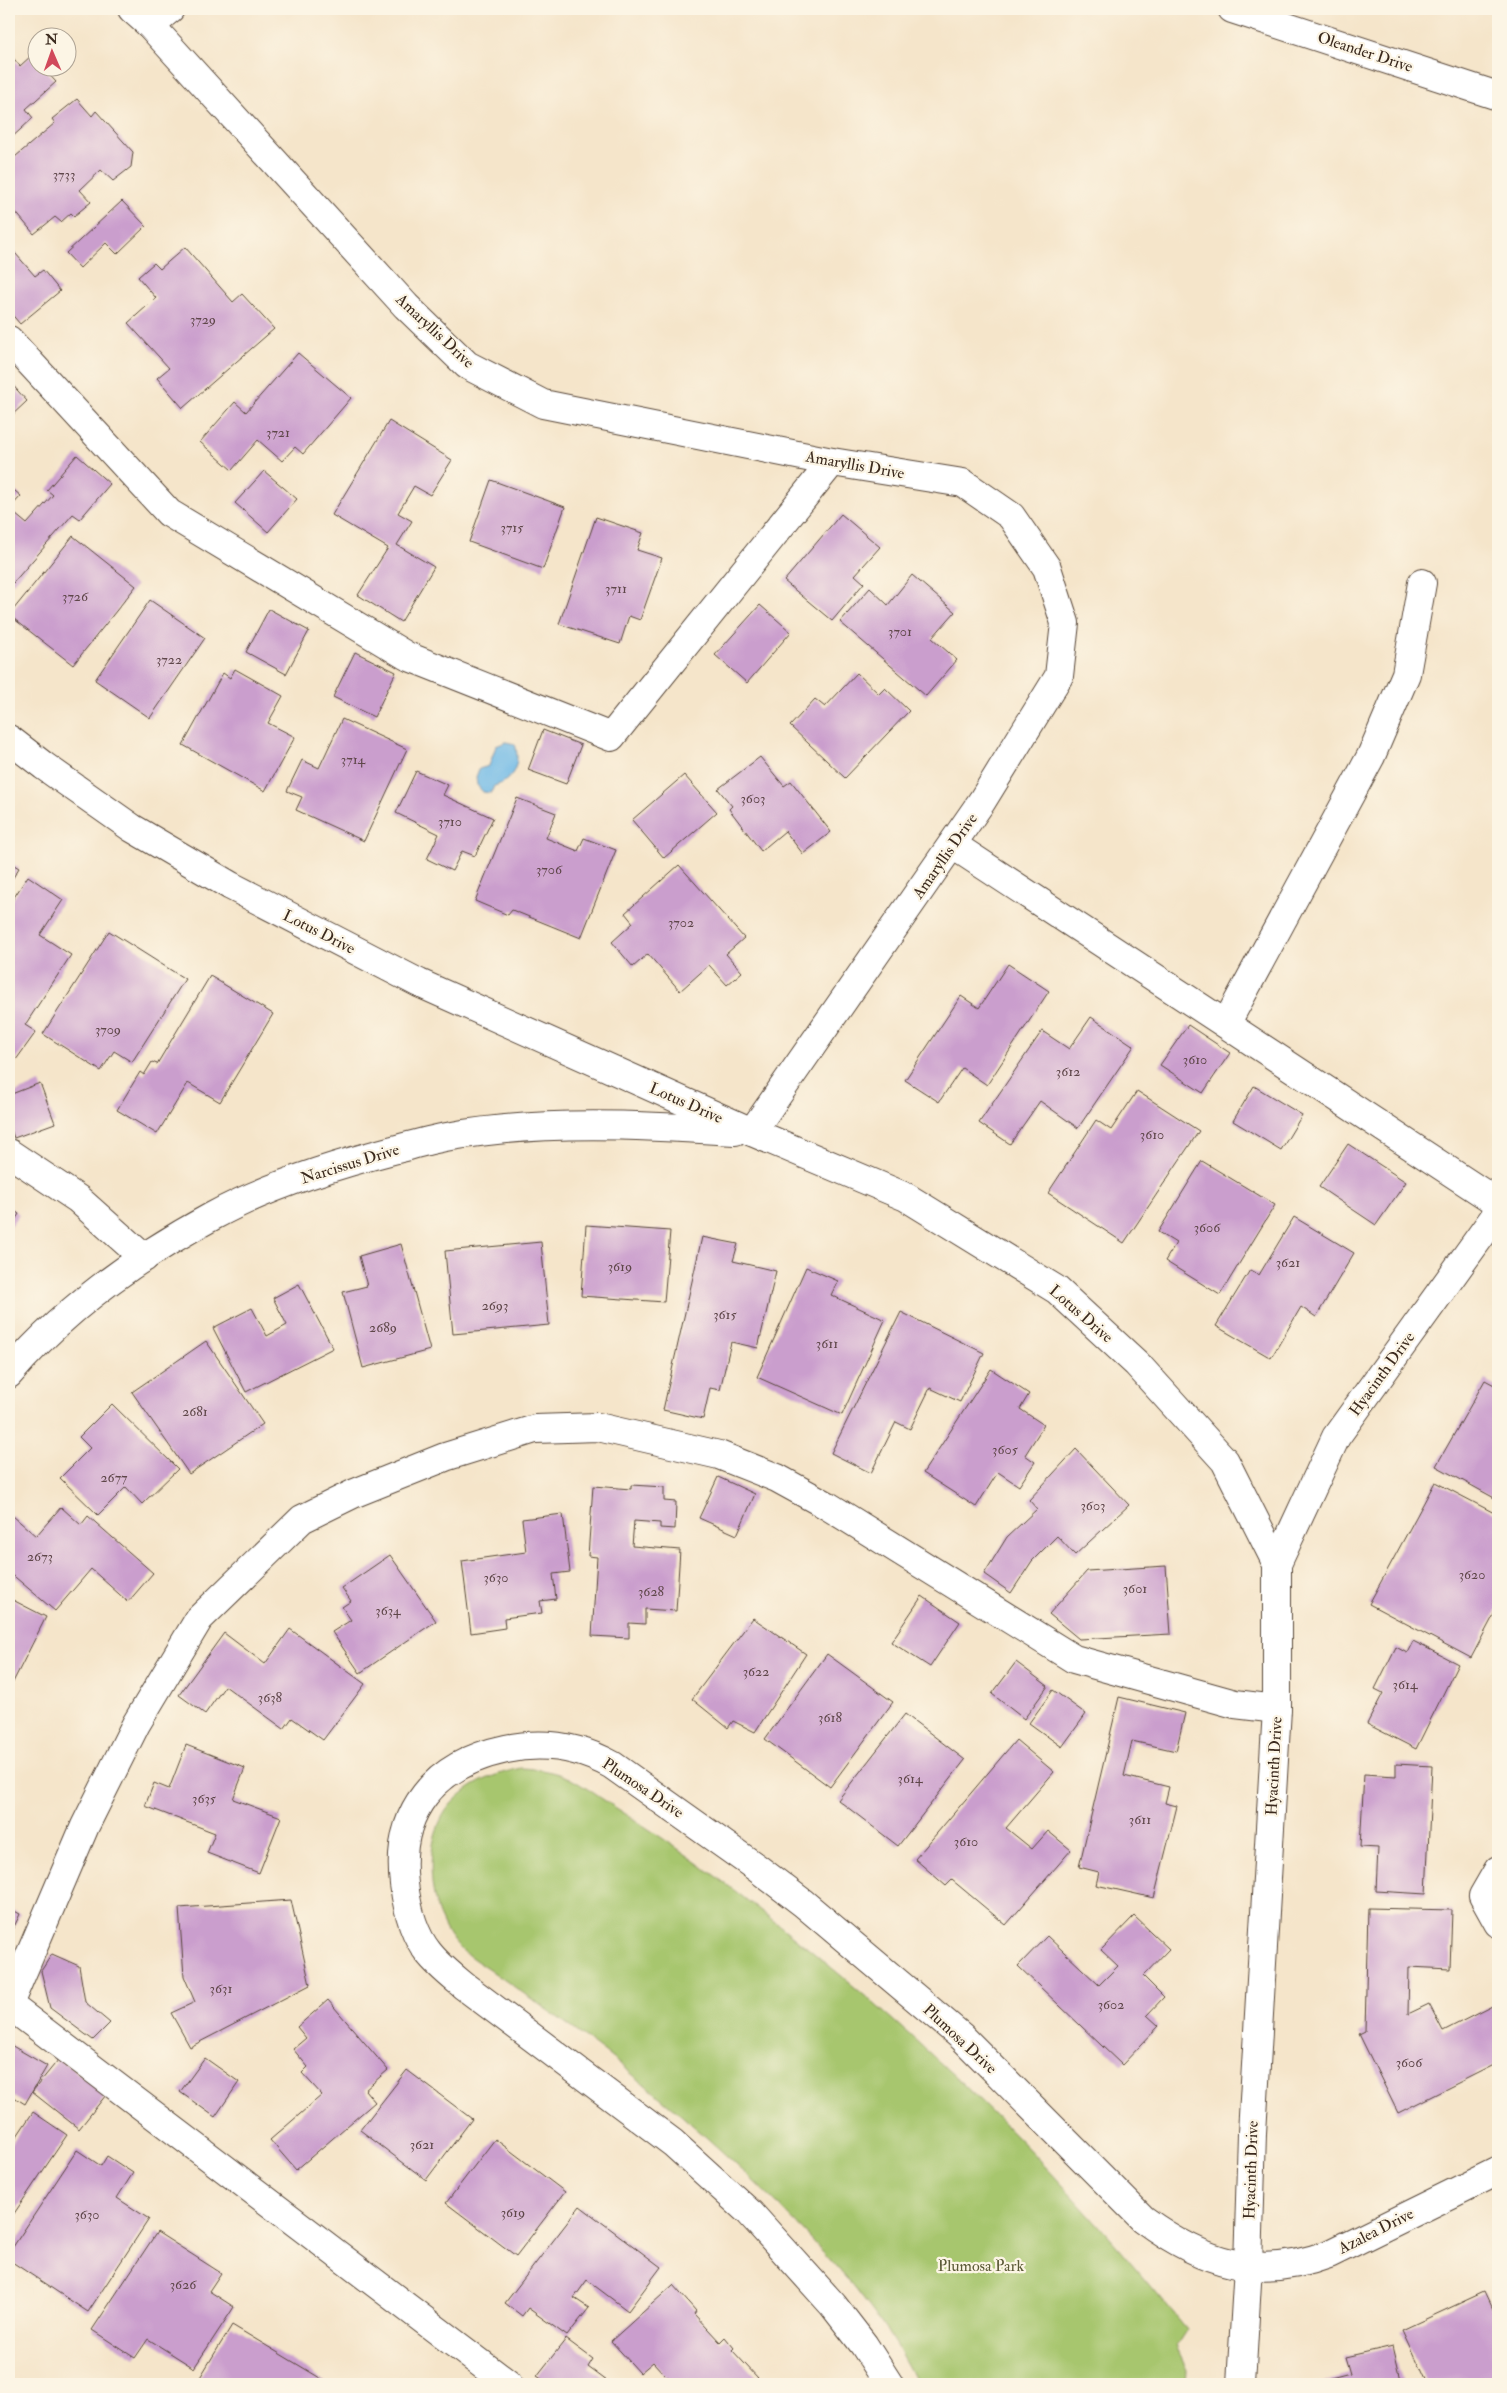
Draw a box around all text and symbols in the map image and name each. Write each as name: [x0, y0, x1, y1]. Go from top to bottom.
street label: Oleander Drive: [1315, 27, 1415, 77]
north arrow: [28, 28, 78, 78]
text: N: [44, 31, 59, 48]
house number: 3733: [53, 166, 75, 183]
street label: Amaryllis Drive: [391, 289, 479, 373]
house number: 3729: [190, 311, 216, 328]
house number: 3721: [266, 424, 290, 441]
street label: Amaryllis Drive: [803, 446, 906, 484]
house number: 3715: [501, 519, 524, 536]
house number: 3711: [605, 580, 627, 597]
house number: 3726: [62, 588, 89, 605]
house number: 3701: [888, 623, 912, 640]
house number: 3722: [156, 651, 182, 668]
house number: 3714: [341, 751, 367, 768]
house number: 3603: [741, 790, 765, 807]
street label: Amaryllis Drive: [908, 809, 982, 904]
house number: 3710: [438, 813, 462, 830]
house number: 3706: [536, 861, 563, 878]
street label: Lotus Drive: [280, 905, 359, 959]
house number: 3702: [668, 914, 694, 931]
house number: 3709: [95, 1021, 121, 1038]
house number: 3610: [1183, 1051, 1207, 1068]
house number: 3612: [1056, 1063, 1080, 1080]
street label: Lotus Drive: [646, 1078, 726, 1128]
house number: 3610: [1140, 1126, 1164, 1143]
street label: Narcissus Drive: [298, 1139, 402, 1188]
house number: 3606: [1194, 1219, 1221, 1236]
house number: 3621: [1276, 1254, 1300, 1271]
house number: 3619: [608, 1258, 632, 1275]
street label: Lotus Drive: [1045, 1281, 1117, 1347]
house number: 2693: [482, 1297, 508, 1314]
house number: 3615: [713, 1306, 738, 1323]
house number: 2689: [369, 1319, 397, 1336]
street label: Hyacinth Drive: [1345, 1328, 1419, 1420]
house number: 3611: [816, 1335, 838, 1352]
house number: 2681: [182, 1403, 208, 1420]
house number: 3605: [992, 1441, 1019, 1458]
house number: 2677: [100, 1469, 128, 1486]
house number: 3603: [1081, 1497, 1105, 1514]
house number: 2673: [27, 1548, 53, 1565]
house number: 3620: [1459, 1566, 1485, 1583]
house number: 3630: [484, 1569, 508, 1586]
house number: 3601: [1123, 1580, 1147, 1597]
house number: 3628: [638, 1583, 664, 1600]
house number: 3634: [375, 1602, 402, 1619]
house number: 3622: [743, 1663, 769, 1680]
house number: 3614: [1393, 1676, 1419, 1693]
house number: 3638: [258, 1689, 283, 1706]
house number: 3618: [818, 1709, 842, 1726]
street label: Hyacinth Drive: [1261, 1716, 1287, 1816]
street label: Plumosa Drive: [599, 1753, 688, 1823]
house number: 3614: [898, 1770, 924, 1787]
house number: 3635: [192, 1790, 217, 1807]
house number: 3611: [1129, 1811, 1151, 1828]
house number: 3610: [954, 1833, 978, 1850]
house number: 3631: [210, 1980, 232, 1997]
house number: 3602: [1098, 1996, 1124, 2013]
street label: Plumosa Drive: [919, 2000, 1001, 2079]
house number: 3606: [1396, 2054, 1423, 2071]
street label: Hyacinth Drive: [1239, 2120, 1263, 2220]
house number: 3621: [410, 2136, 434, 2153]
street label: Azalea Drive: [1334, 2203, 1417, 2259]
house number: 3619: [501, 2204, 525, 2221]
house number: 3630: [75, 2206, 99, 2223]
park label: Plumosa Park: [938, 2256, 1024, 2276]
house number: 3626: [170, 2276, 197, 2293]

